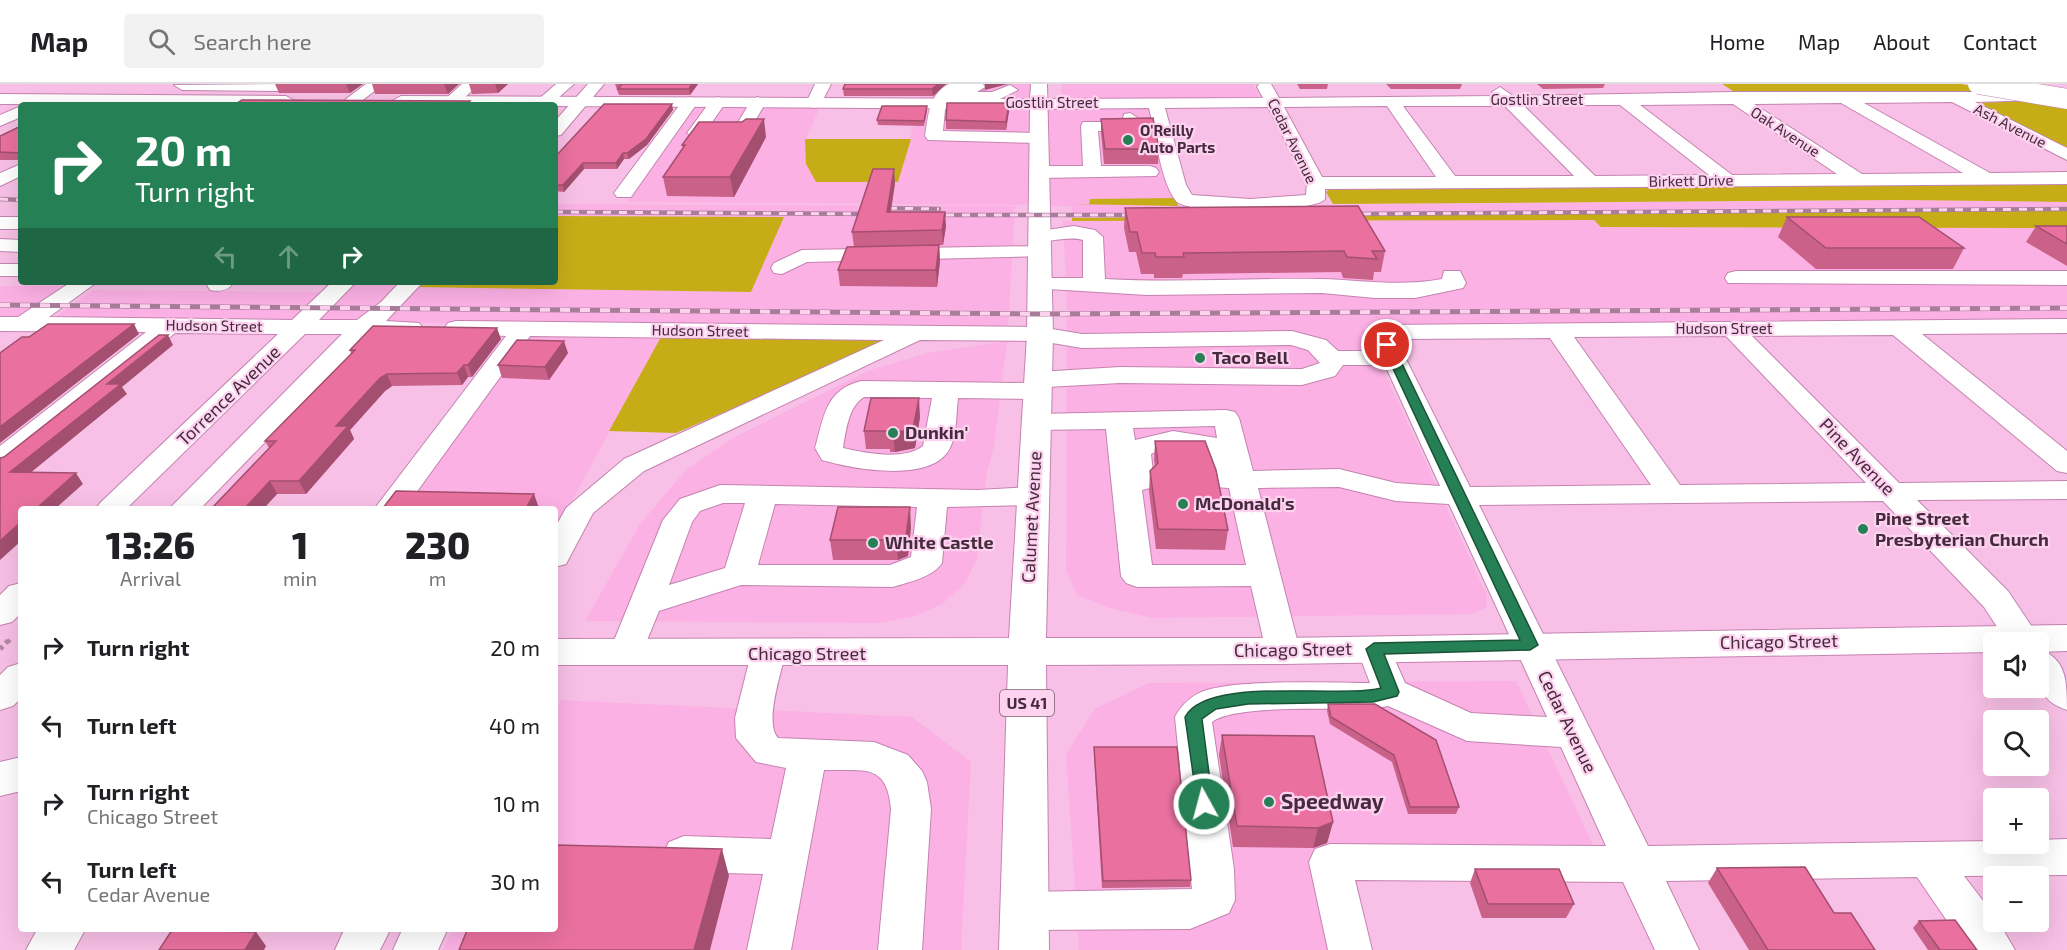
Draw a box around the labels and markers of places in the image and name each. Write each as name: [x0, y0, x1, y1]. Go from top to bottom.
place label: O'Reilly Auto Parts: [1140, 121, 1215, 156]
marker: O'Reilly Auto Parts: [1121, 133, 1135, 147]
pin: [1361, 319, 1412, 370]
place label: Taco Bell: [1212, 346, 1289, 368]
marker: Taco Bell: [1193, 351, 1207, 365]
place label: Dunkin': [905, 421, 968, 443]
marker: Dunkin': [886, 426, 900, 440]
place label: McDonald's: [1195, 492, 1295, 514]
marker: McDonald's: [1176, 497, 1190, 511]
place label: Pine Street Presbyterian Church: [1875, 507, 2049, 550]
marker: Pine Street Presbyterian Church: [1856, 522, 1870, 536]
place label: White Castle: [885, 531, 994, 553]
marker: White Castle: [866, 536, 880, 550]
place label: Speedway: [1281, 788, 1384, 814]
marker: Speedway: [1262, 795, 1276, 809]

